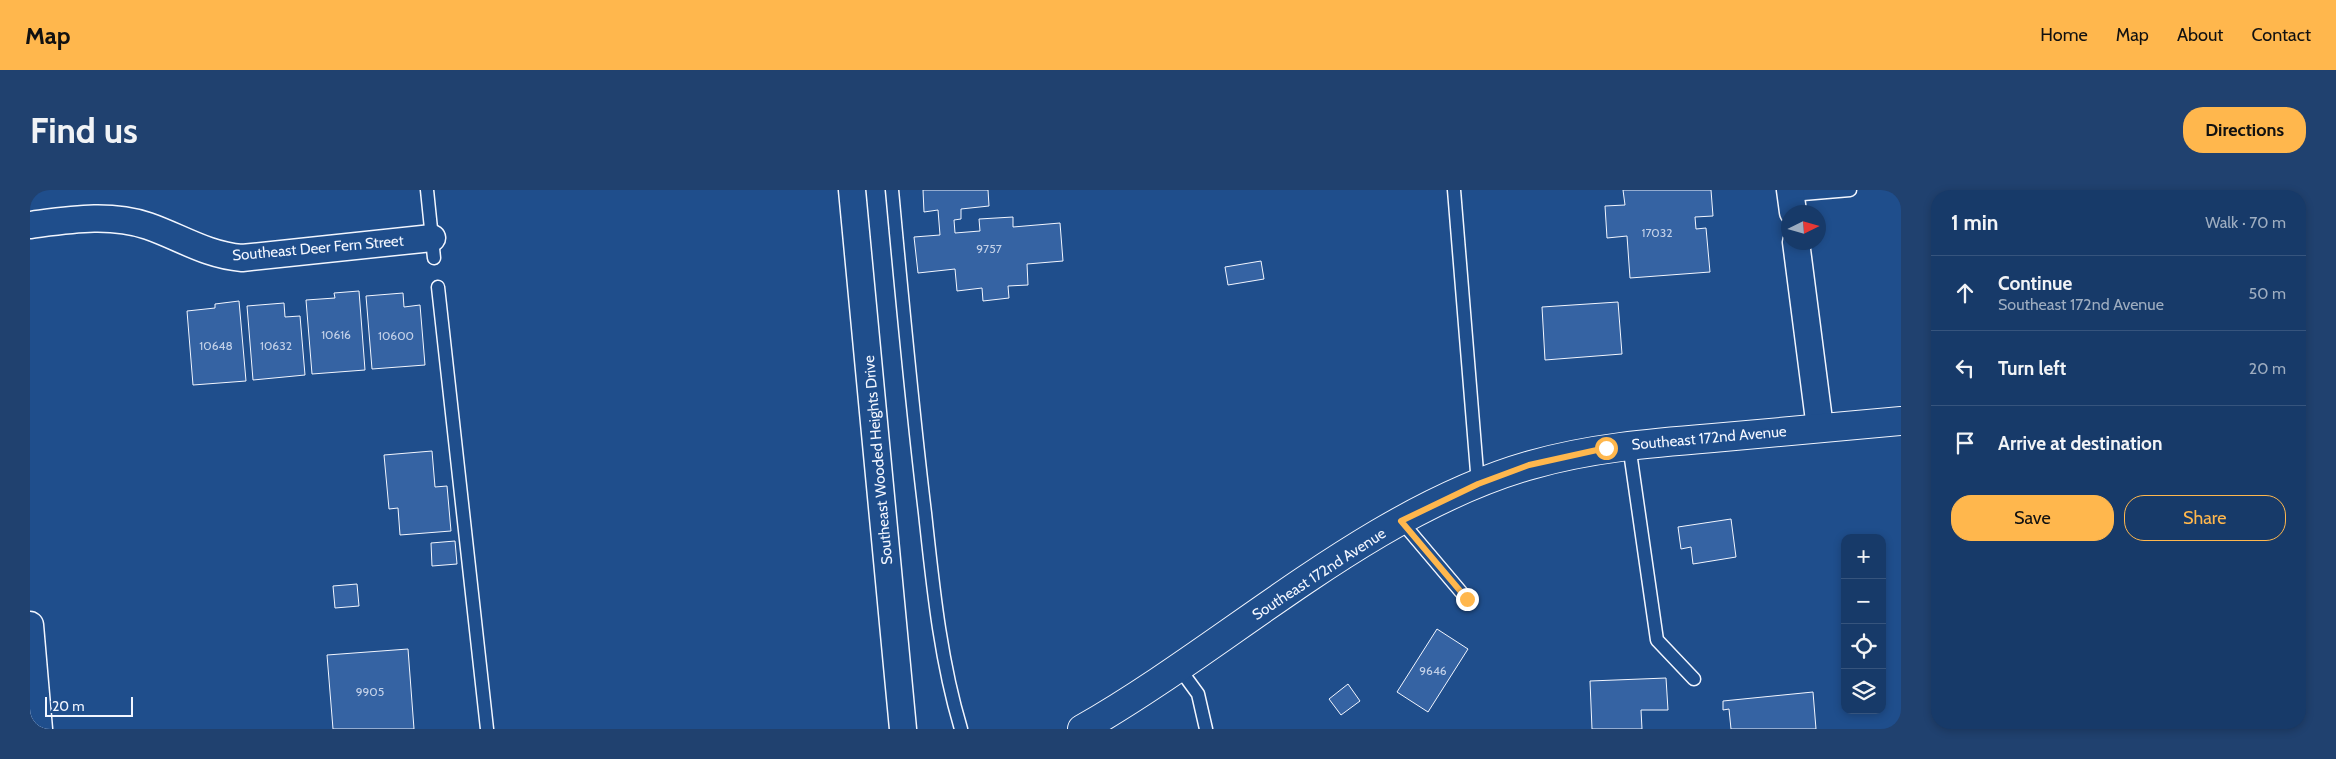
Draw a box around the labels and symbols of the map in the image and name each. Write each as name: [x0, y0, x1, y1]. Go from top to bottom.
north arrow: [1781, 205, 1826, 250]
house number: 17032: [1642, 225, 1673, 240]
street label: Southeast Deer Fern Street: [232, 232, 404, 264]
house number: 9757: [976, 241, 1002, 256]
house number: 10616: [321, 327, 351, 342]
house number: 10600: [378, 328, 414, 343]
house number: 10648: [199, 338, 233, 353]
house number: 10632: [260, 338, 292, 353]
street label: Southeast Wooded Heights Drive: [860, 354, 896, 566]
street label: Southeast 172nd Avenue: [1631, 422, 1788, 454]
route start: [1595, 437, 1618, 460]
street label: Southeast 172nd Avenue: [1249, 524, 1389, 624]
route end: [1456, 588, 1479, 611]
house number: 9646: [1419, 663, 1447, 678]
house number: 9905: [356, 684, 384, 699]
scale bar: [45, 694, 132, 717]

